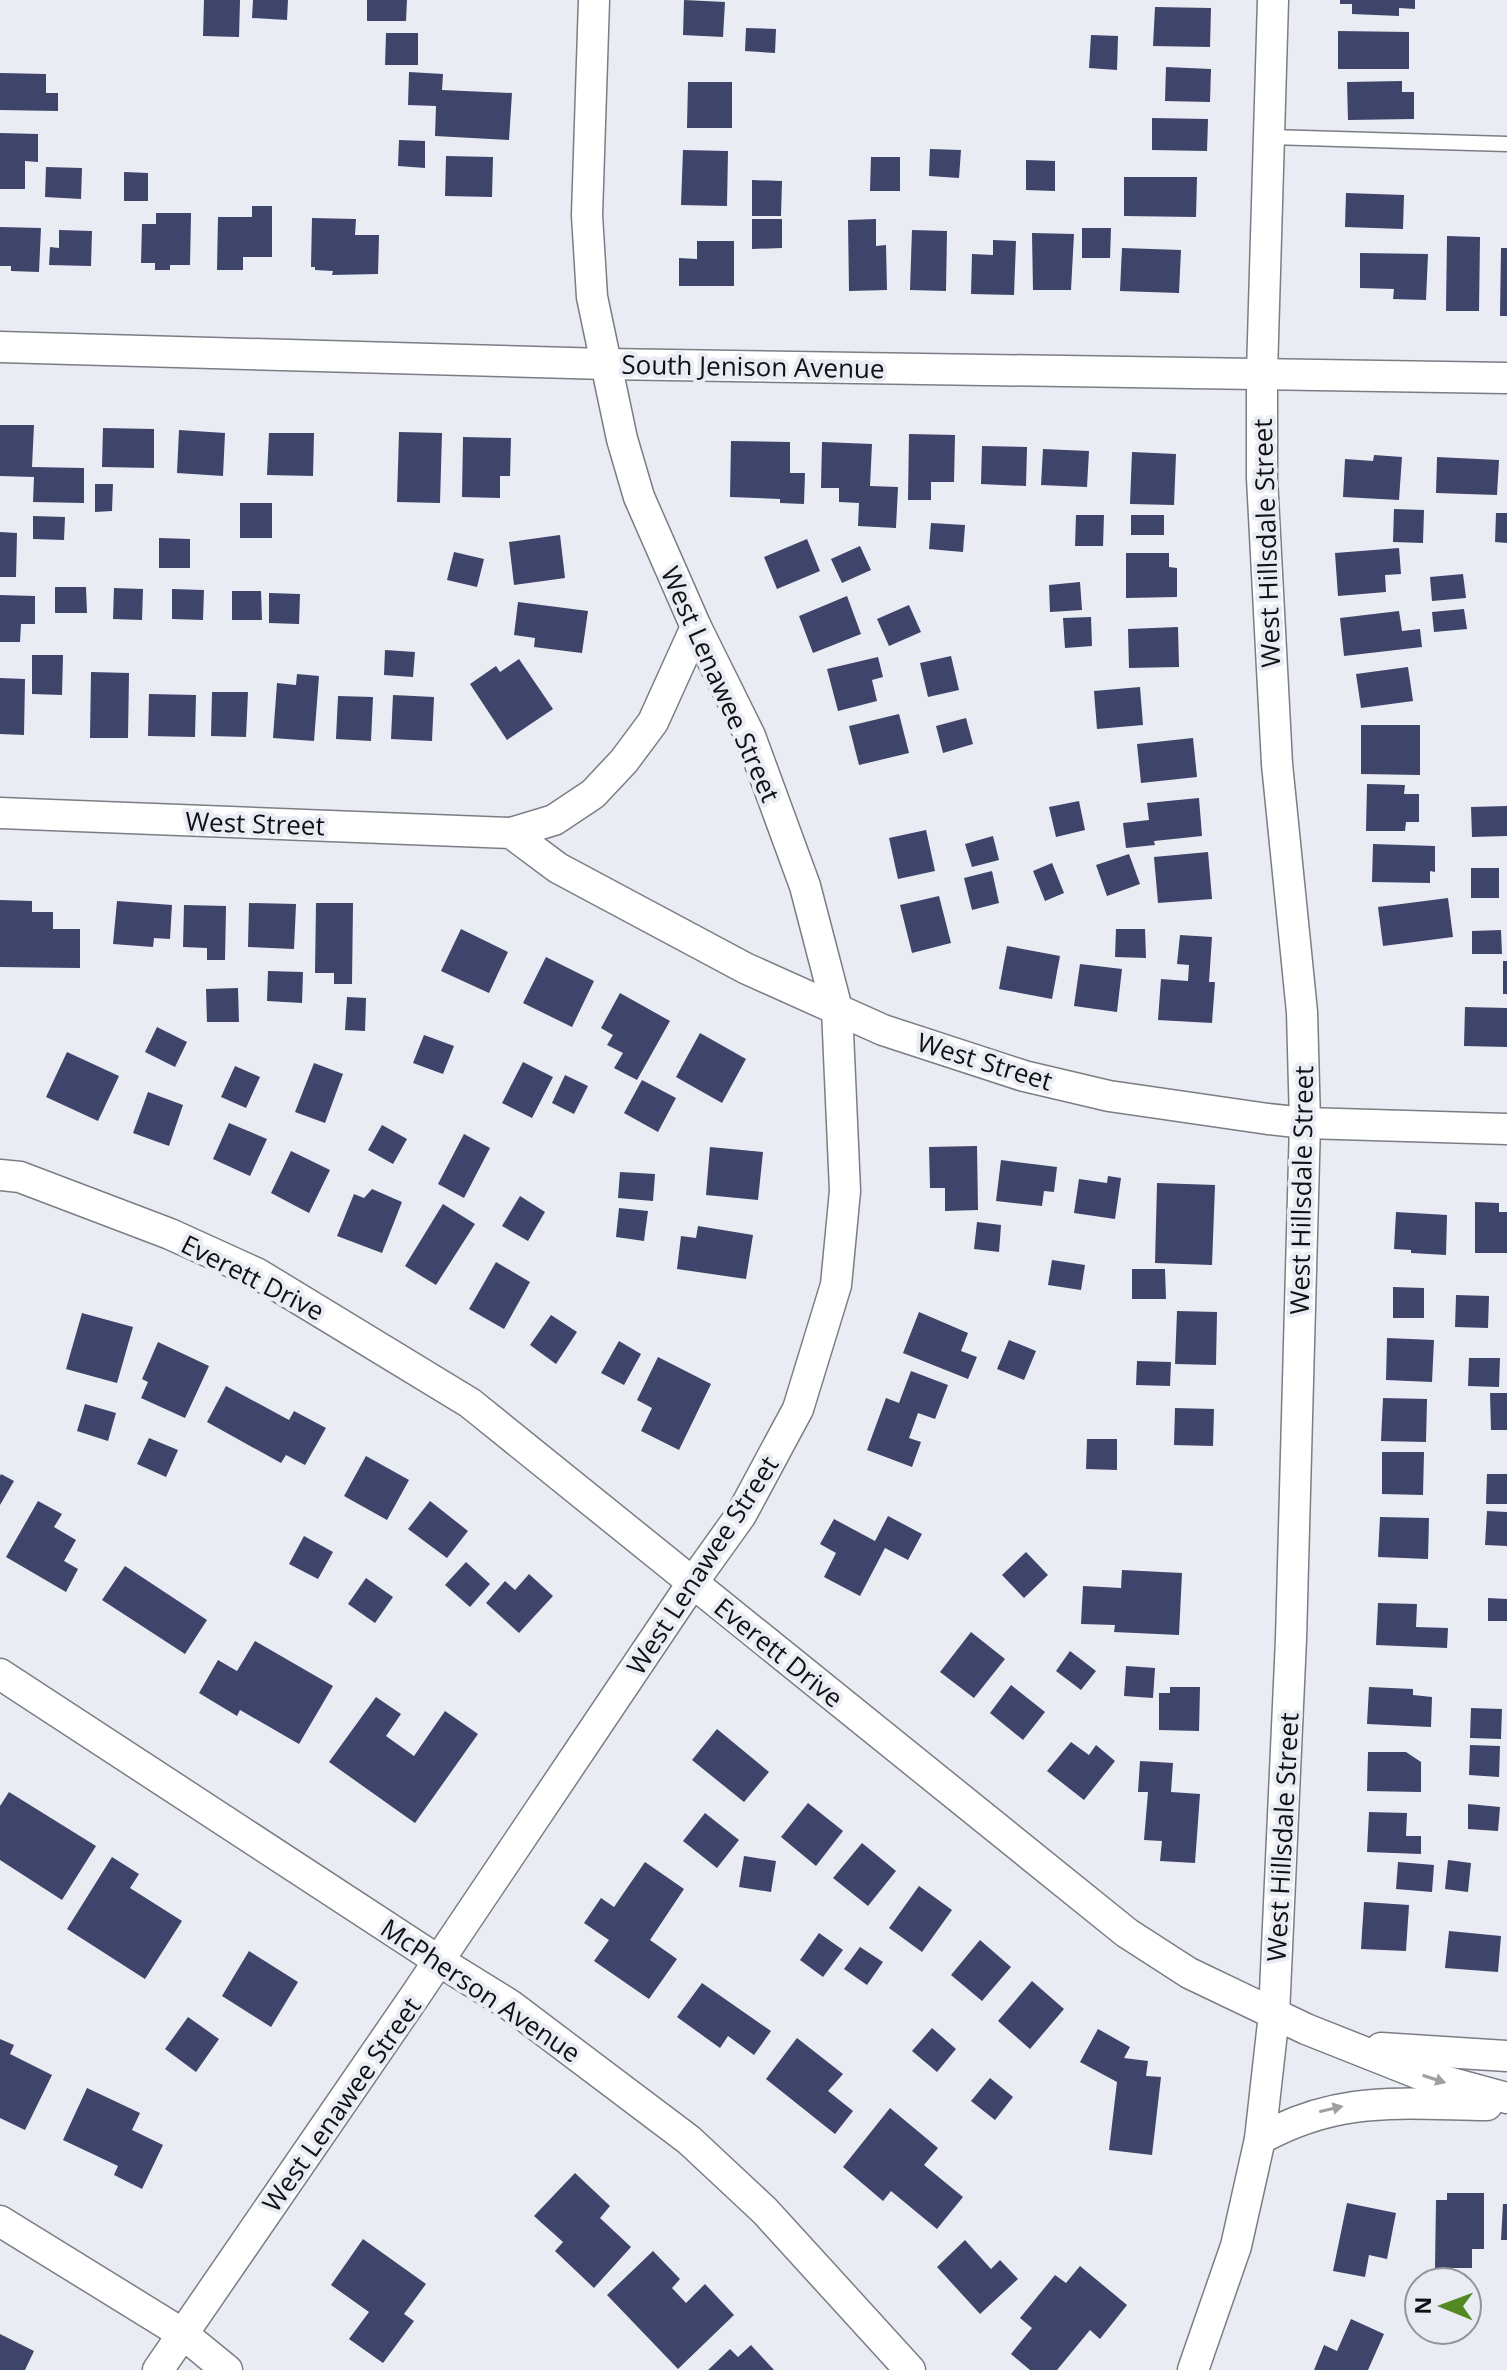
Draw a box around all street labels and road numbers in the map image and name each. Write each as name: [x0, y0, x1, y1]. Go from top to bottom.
street label: South Jenison Avenue: [621, 346, 885, 386]
street label: West Hillsdale Street: [1244, 418, 1288, 668]
street label: West Lenawee Street: [653, 561, 789, 807]
street label: West Street: [185, 803, 325, 843]
street label: West Street: [913, 1023, 1057, 1099]
street label: West Hillsdale Street: [1281, 1065, 1321, 1315]
street label: Everett Drive: [175, 1226, 331, 1328]
street label: West Lenawee Street: [618, 1449, 786, 1681]
street label: Everett Drive: [707, 1589, 851, 1715]
street label: West Hillsdale Street: [1258, 1712, 1306, 1962]
street label: McPherson Avenue: [374, 1910, 588, 2070]
street label: West Lenawee Street: [253, 1990, 429, 2218]

